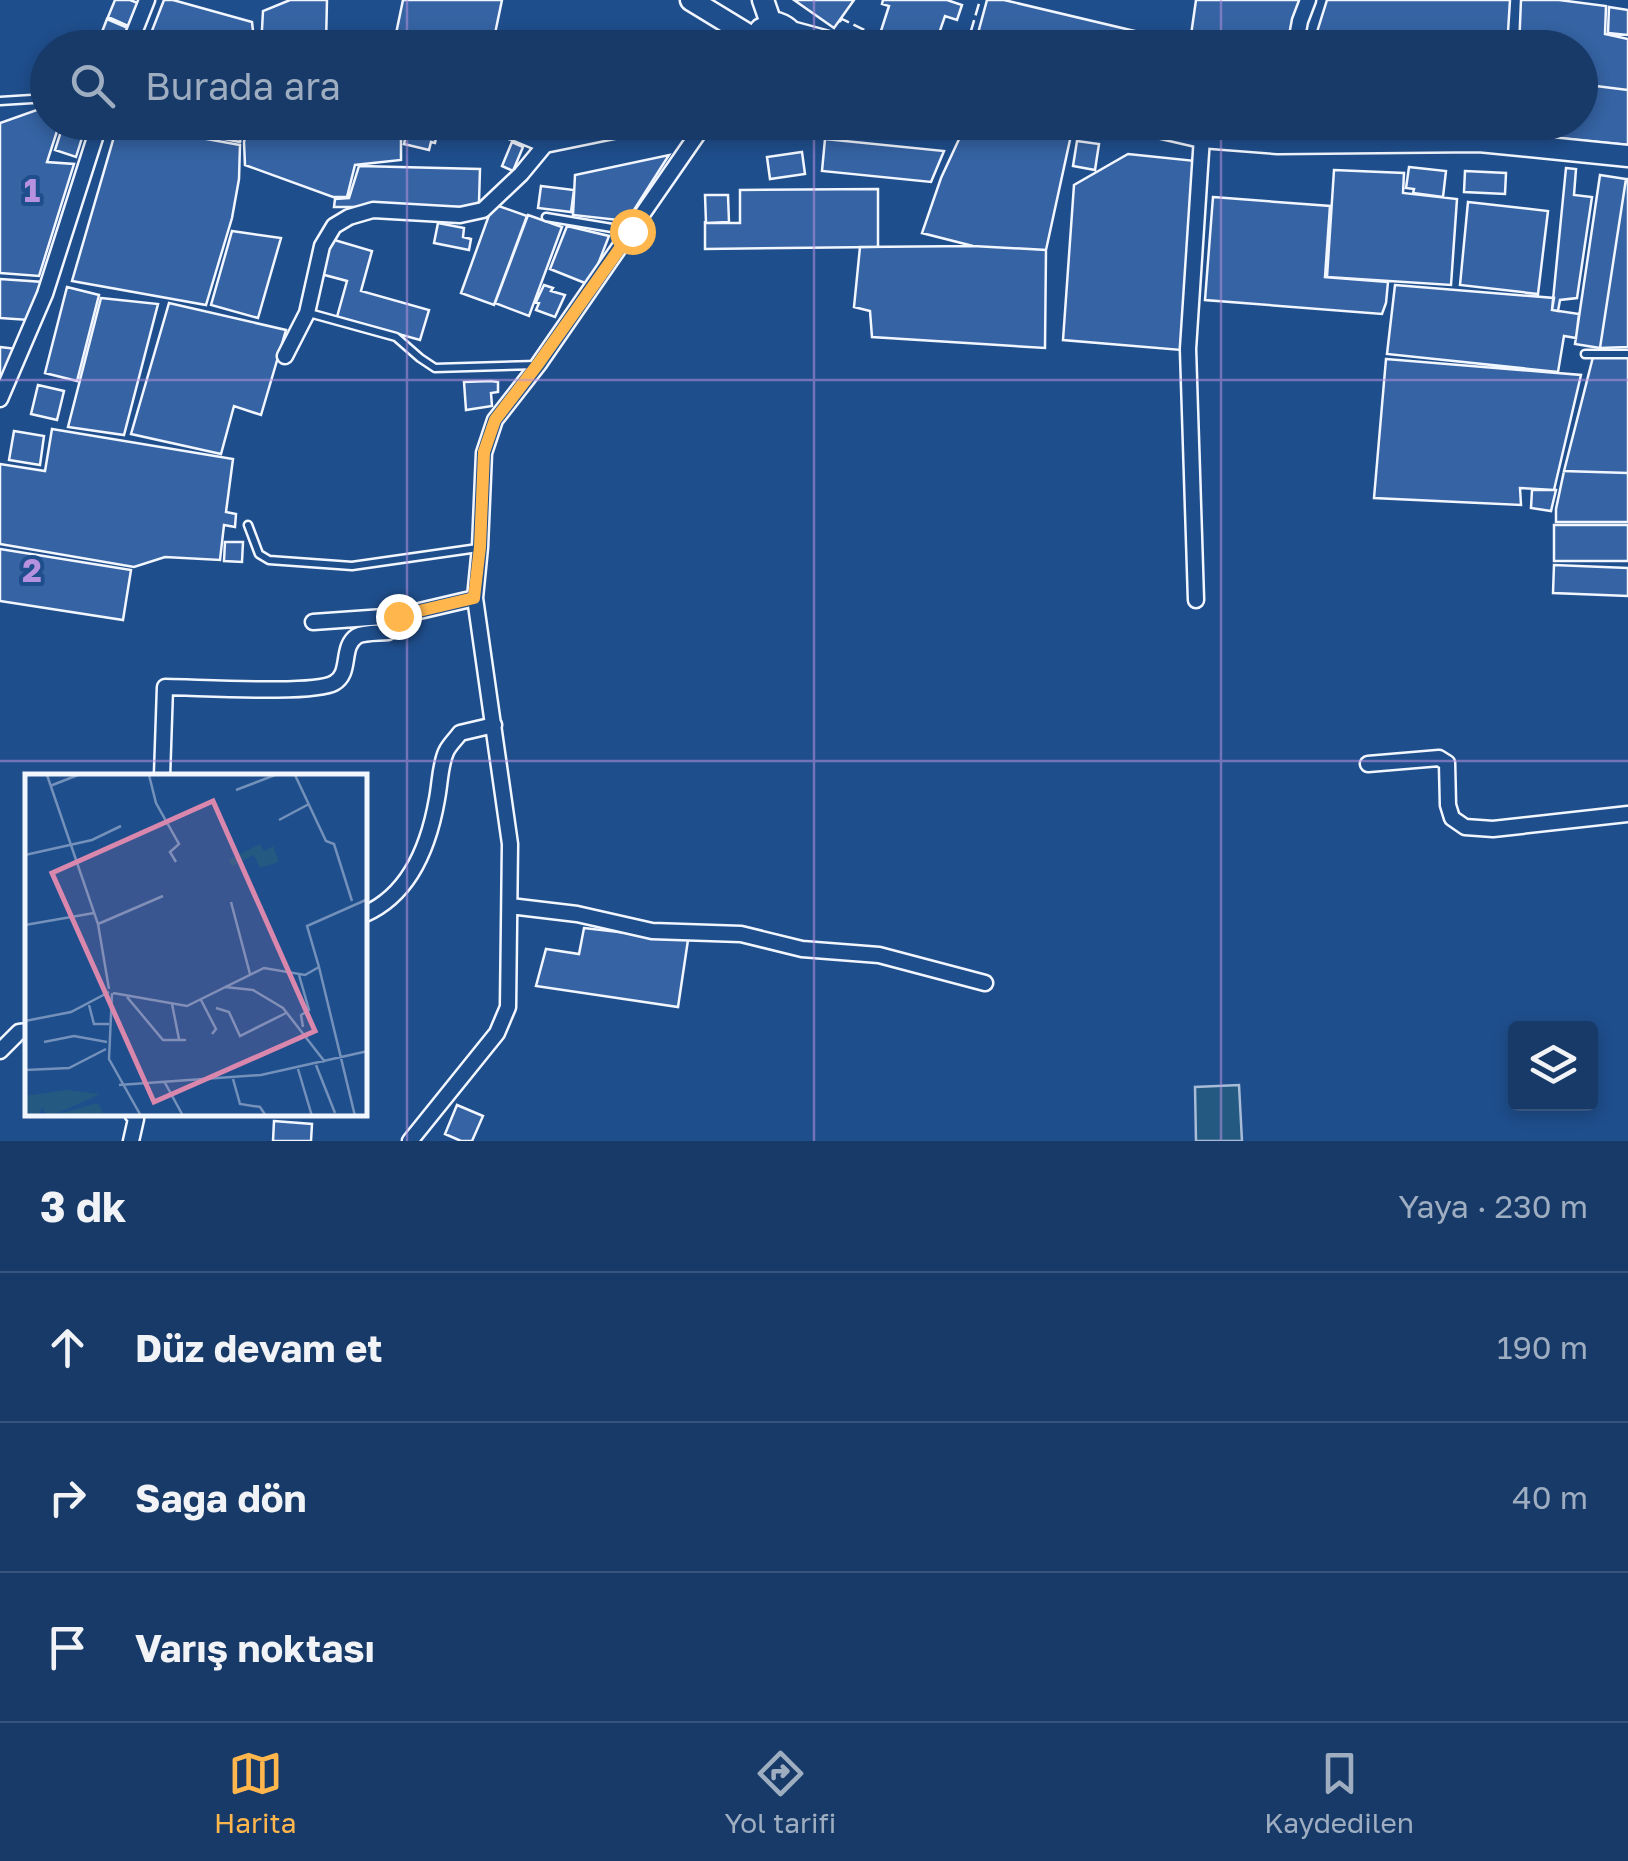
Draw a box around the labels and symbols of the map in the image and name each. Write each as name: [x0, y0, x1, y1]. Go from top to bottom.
text: 1: [24, 171, 40, 209]
route start: [610, 209, 656, 255]
text: 2: [22, 551, 42, 589]
route end: [376, 594, 422, 640]
inset map: [25, 774, 368, 1116]

